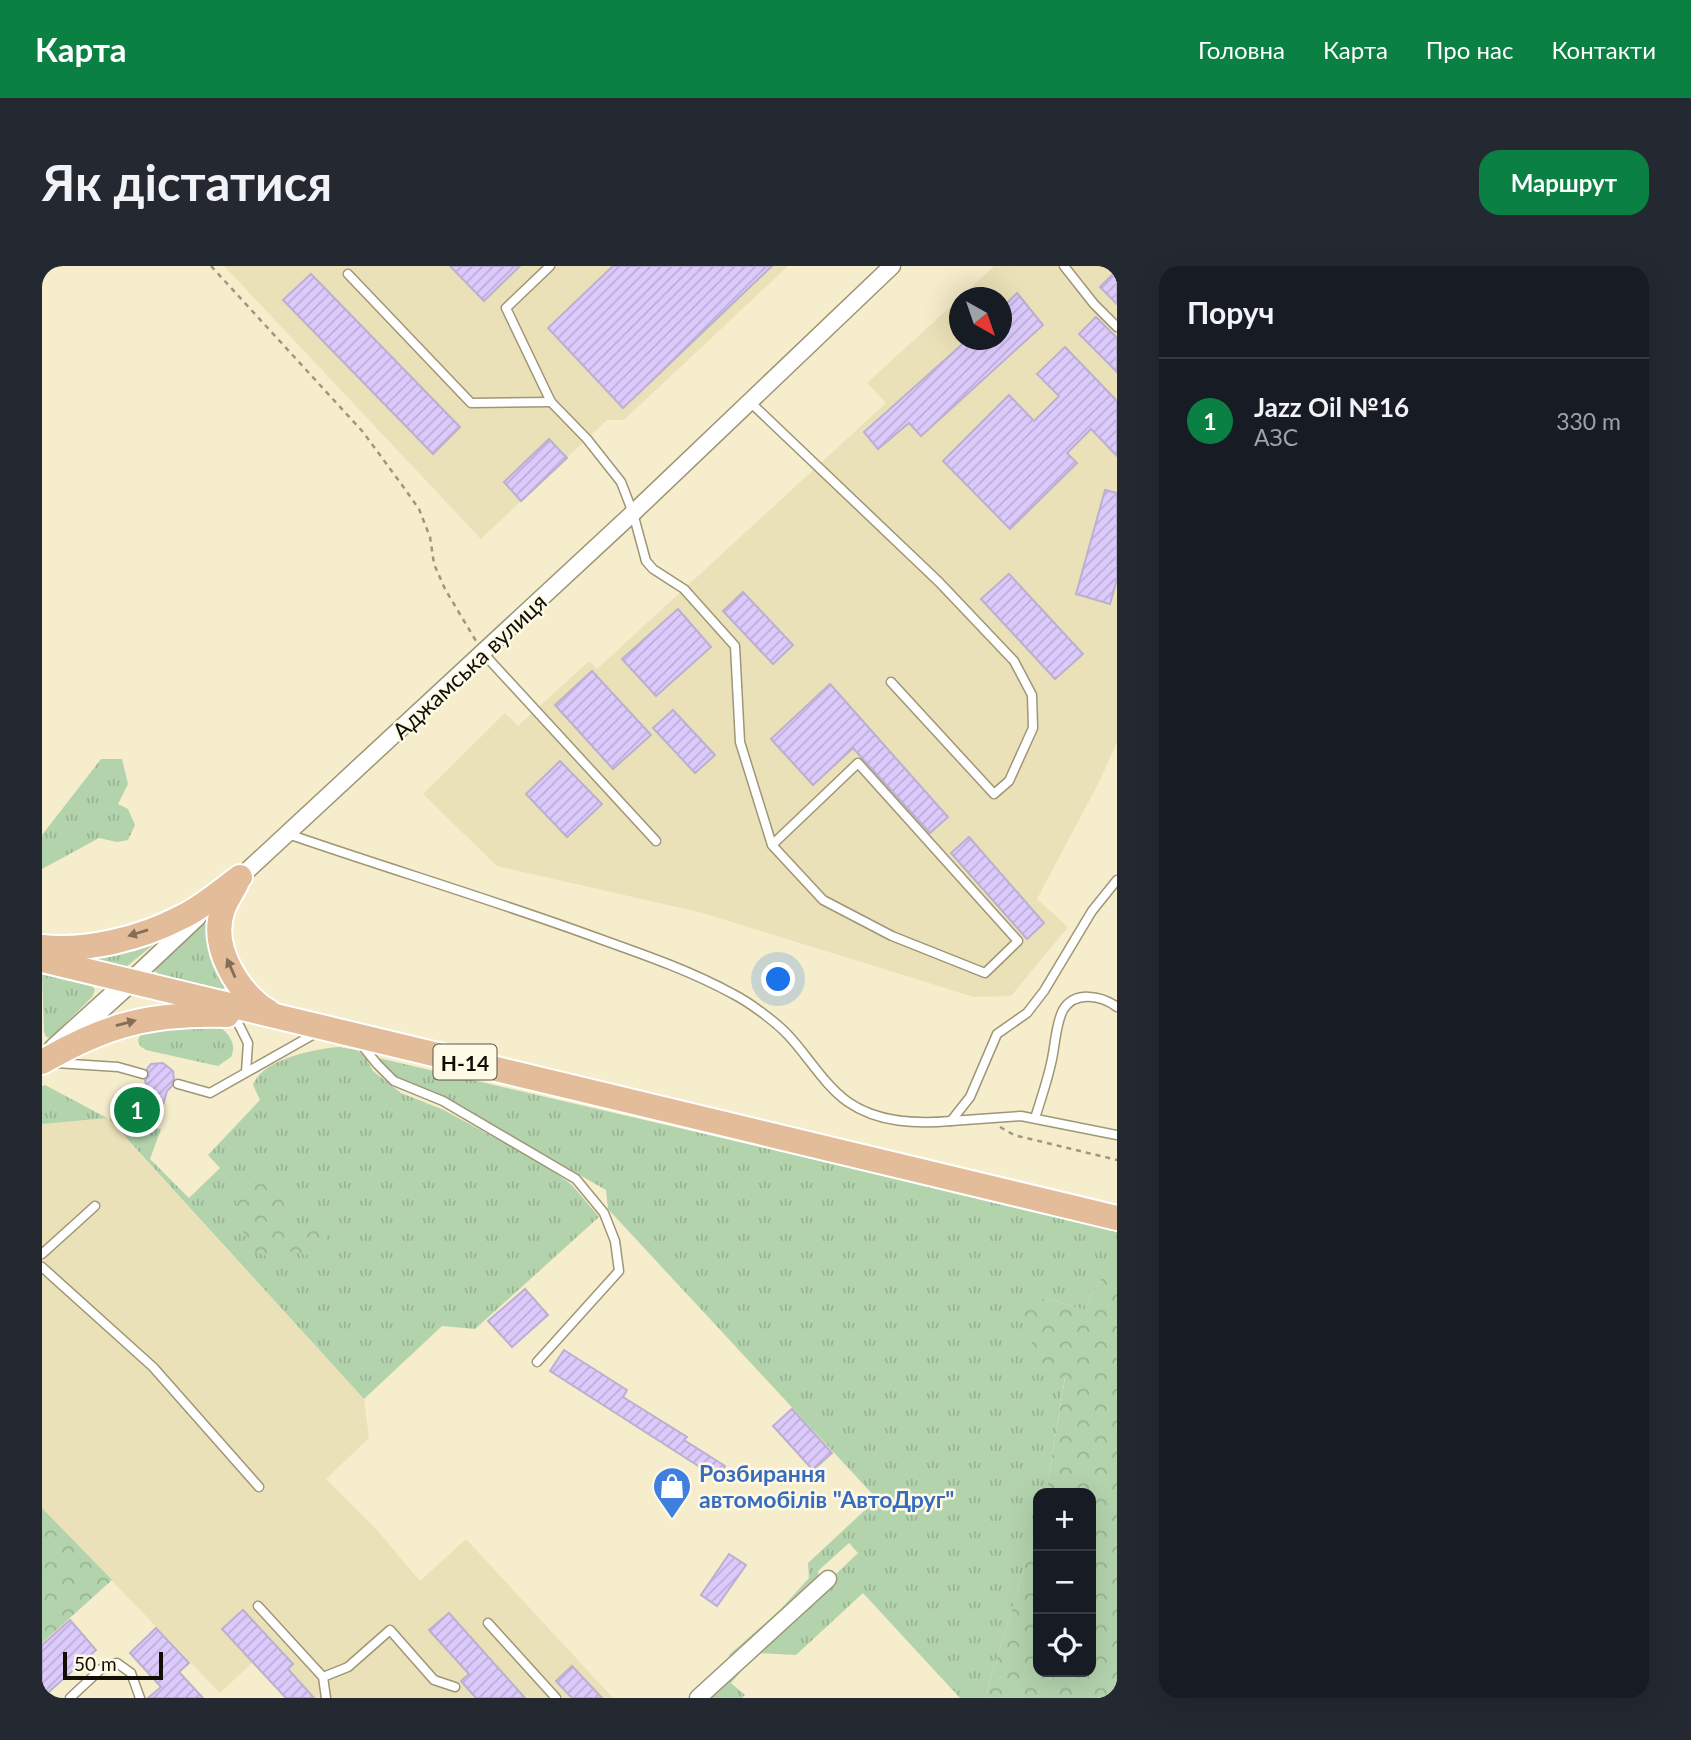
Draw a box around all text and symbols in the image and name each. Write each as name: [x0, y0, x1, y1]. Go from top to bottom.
text: Карта: [35, 29, 126, 69]
text: Головна: [1198, 35, 1285, 64]
text: Карта: [1323, 35, 1388, 64]
text: Про нас: [1426, 35, 1513, 64]
text: Контакти: [1551, 35, 1656, 64]
button: Маршрут: [1479, 150, 1649, 215]
text: Як дістатися: [42, 153, 332, 211]
north arrow: [949, 287, 1012, 350]
text: Поруч: [1187, 294, 1274, 330]
text: Jazz Oil №16: [1254, 391, 1409, 423]
text: 1: [1203, 407, 1217, 435]
text: 330 m: [1556, 407, 1621, 435]
text: АЗС: [1254, 423, 1298, 451]
street label: Аджамська вулиця: [386, 587, 552, 745]
one-way arrow: [127, 929, 148, 939]
one-way arrow: [225, 958, 237, 978]
your location: [761, 962, 795, 996]
one-way arrow: [116, 1018, 137, 1028]
road number: Н-14: [434, 1044, 496, 1080]
pin: 1: [114, 1084, 160, 1136]
place label: Розбирання автомобілів "АвтоДруг": [699, 1459, 954, 1513]
shop icon: Розбирання автомобілів "АвтоДруг": [651, 1465, 693, 1520]
map controls: [1033, 1488, 1096, 1677]
button: +: [1033, 1488, 1096, 1551]
button: −: [1033, 1551, 1096, 1614]
button: locate: [1033, 1614, 1096, 1677]
scale bar: [63, 1649, 163, 1681]
text: 50 m: [74, 1652, 117, 1675]

